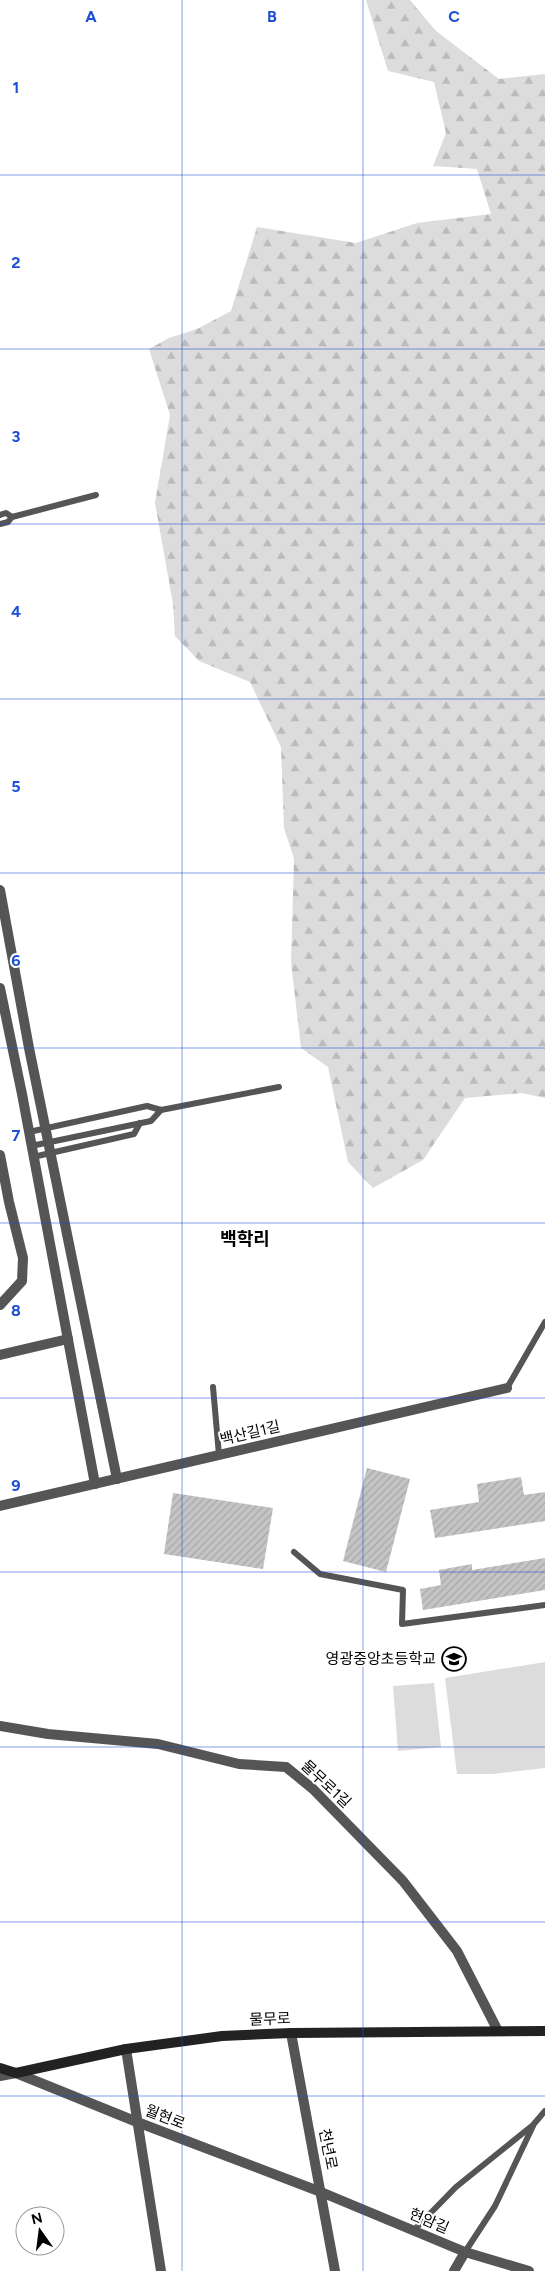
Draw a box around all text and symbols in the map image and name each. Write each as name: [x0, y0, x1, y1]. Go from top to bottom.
text: A: [85, 7, 97, 26]
text: B: [267, 7, 277, 26]
text: C: [448, 7, 460, 26]
text: 1: [13, 78, 19, 97]
text: 2: [11, 253, 21, 272]
text: 3: [12, 427, 21, 446]
text: 4: [11, 602, 21, 621]
text: 5: [11, 777, 21, 796]
text: 6: [11, 951, 21, 970]
text: 7: [12, 1126, 21, 1145]
district label: 백학리: [220, 1228, 270, 1250]
text: 8: [11, 1301, 21, 1320]
street label: 백산길1길: [218, 1417, 282, 1449]
text: 9: [11, 1476, 21, 1495]
school or university icon: 영광중앙초등학교: [441, 1646, 467, 1672]
place label: 영광중앙초등학교: [326, 1650, 436, 1668]
street label: 물무로1길: [297, 1756, 355, 1812]
street label: 물무로: [249, 2009, 291, 2029]
street label: 월현로: [142, 2101, 188, 2133]
street label: 천년로: [315, 2127, 341, 2171]
street label: 현암길: [406, 2205, 452, 2237]
north arrow: [15, 2206, 65, 2256]
text: N: [30, 2209, 44, 2228]

